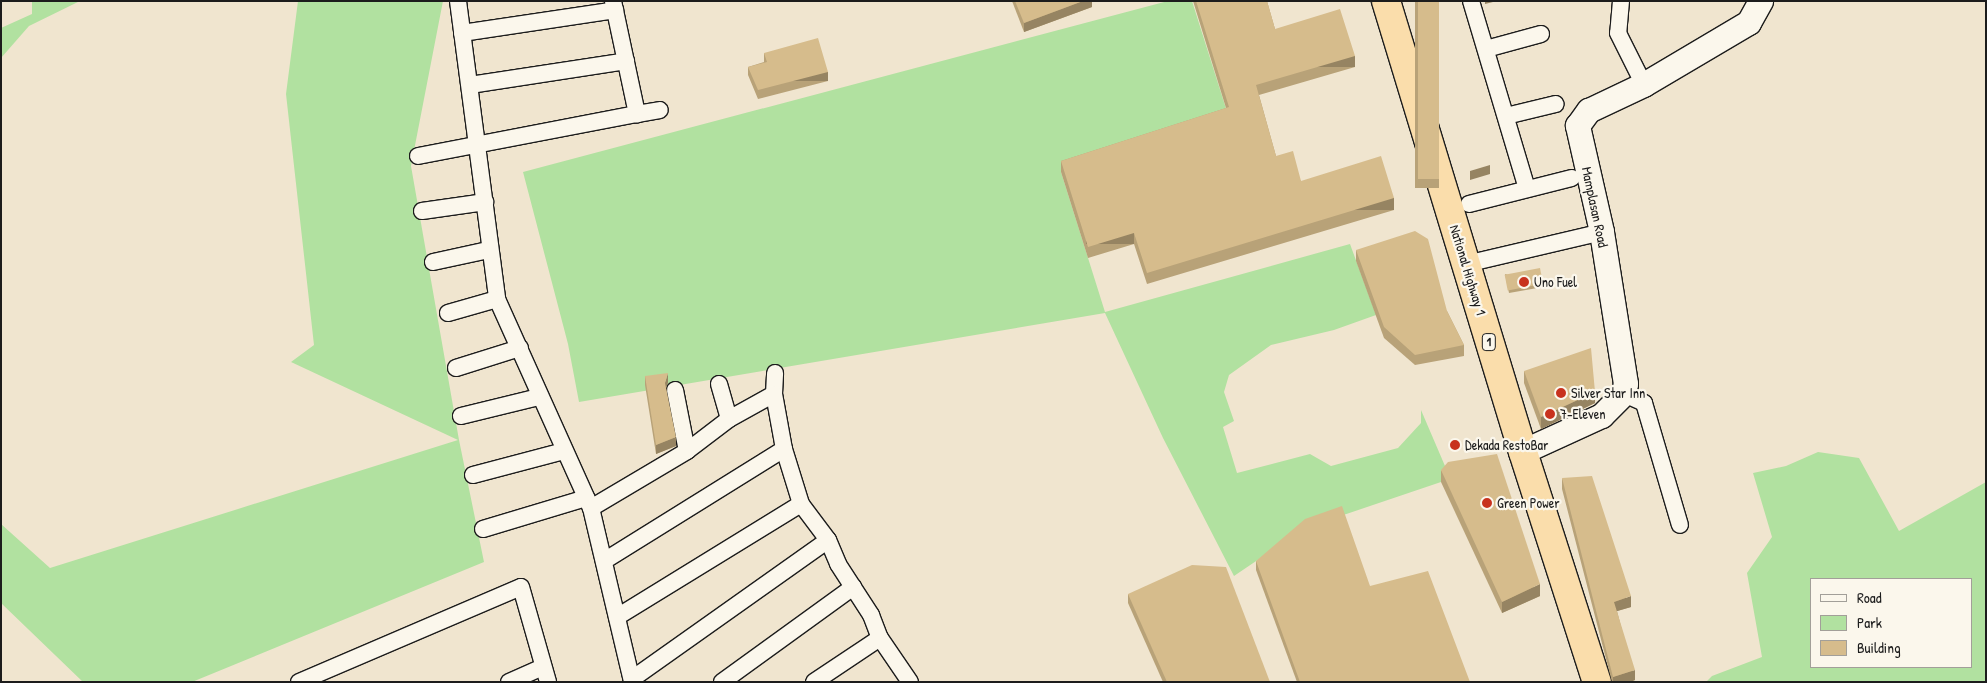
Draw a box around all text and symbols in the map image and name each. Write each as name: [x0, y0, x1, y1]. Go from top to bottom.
street label: Mamplasan Road: [1578, 165, 1612, 249]
street label: National Highway 1: [1446, 223, 1490, 317]
place label: Uno Fuel: [1534, 274, 1577, 290]
marker: Uno Fuel: [1518, 276, 1530, 288]
road number: 1: [1482, 332, 1496, 352]
place label: Silver Star Inn: [1571, 385, 1645, 401]
marker: Silver Star Inn: [1555, 387, 1567, 399]
place label: 7-Eleven: [1560, 406, 1606, 422]
marker: 7-Eleven: [1544, 408, 1556, 420]
place label: Dekada RestoBar: [1465, 437, 1548, 453]
marker: Dekada RestoBar: [1449, 439, 1461, 451]
place label: Green Power: [1497, 495, 1560, 511]
marker: Green Power: [1481, 497, 1493, 509]
legend: [1810, 578, 1972, 668]
text: Road: [1857, 587, 1882, 608]
text: Park: [1857, 612, 1882, 633]
text: Building: [1857, 637, 1901, 658]

